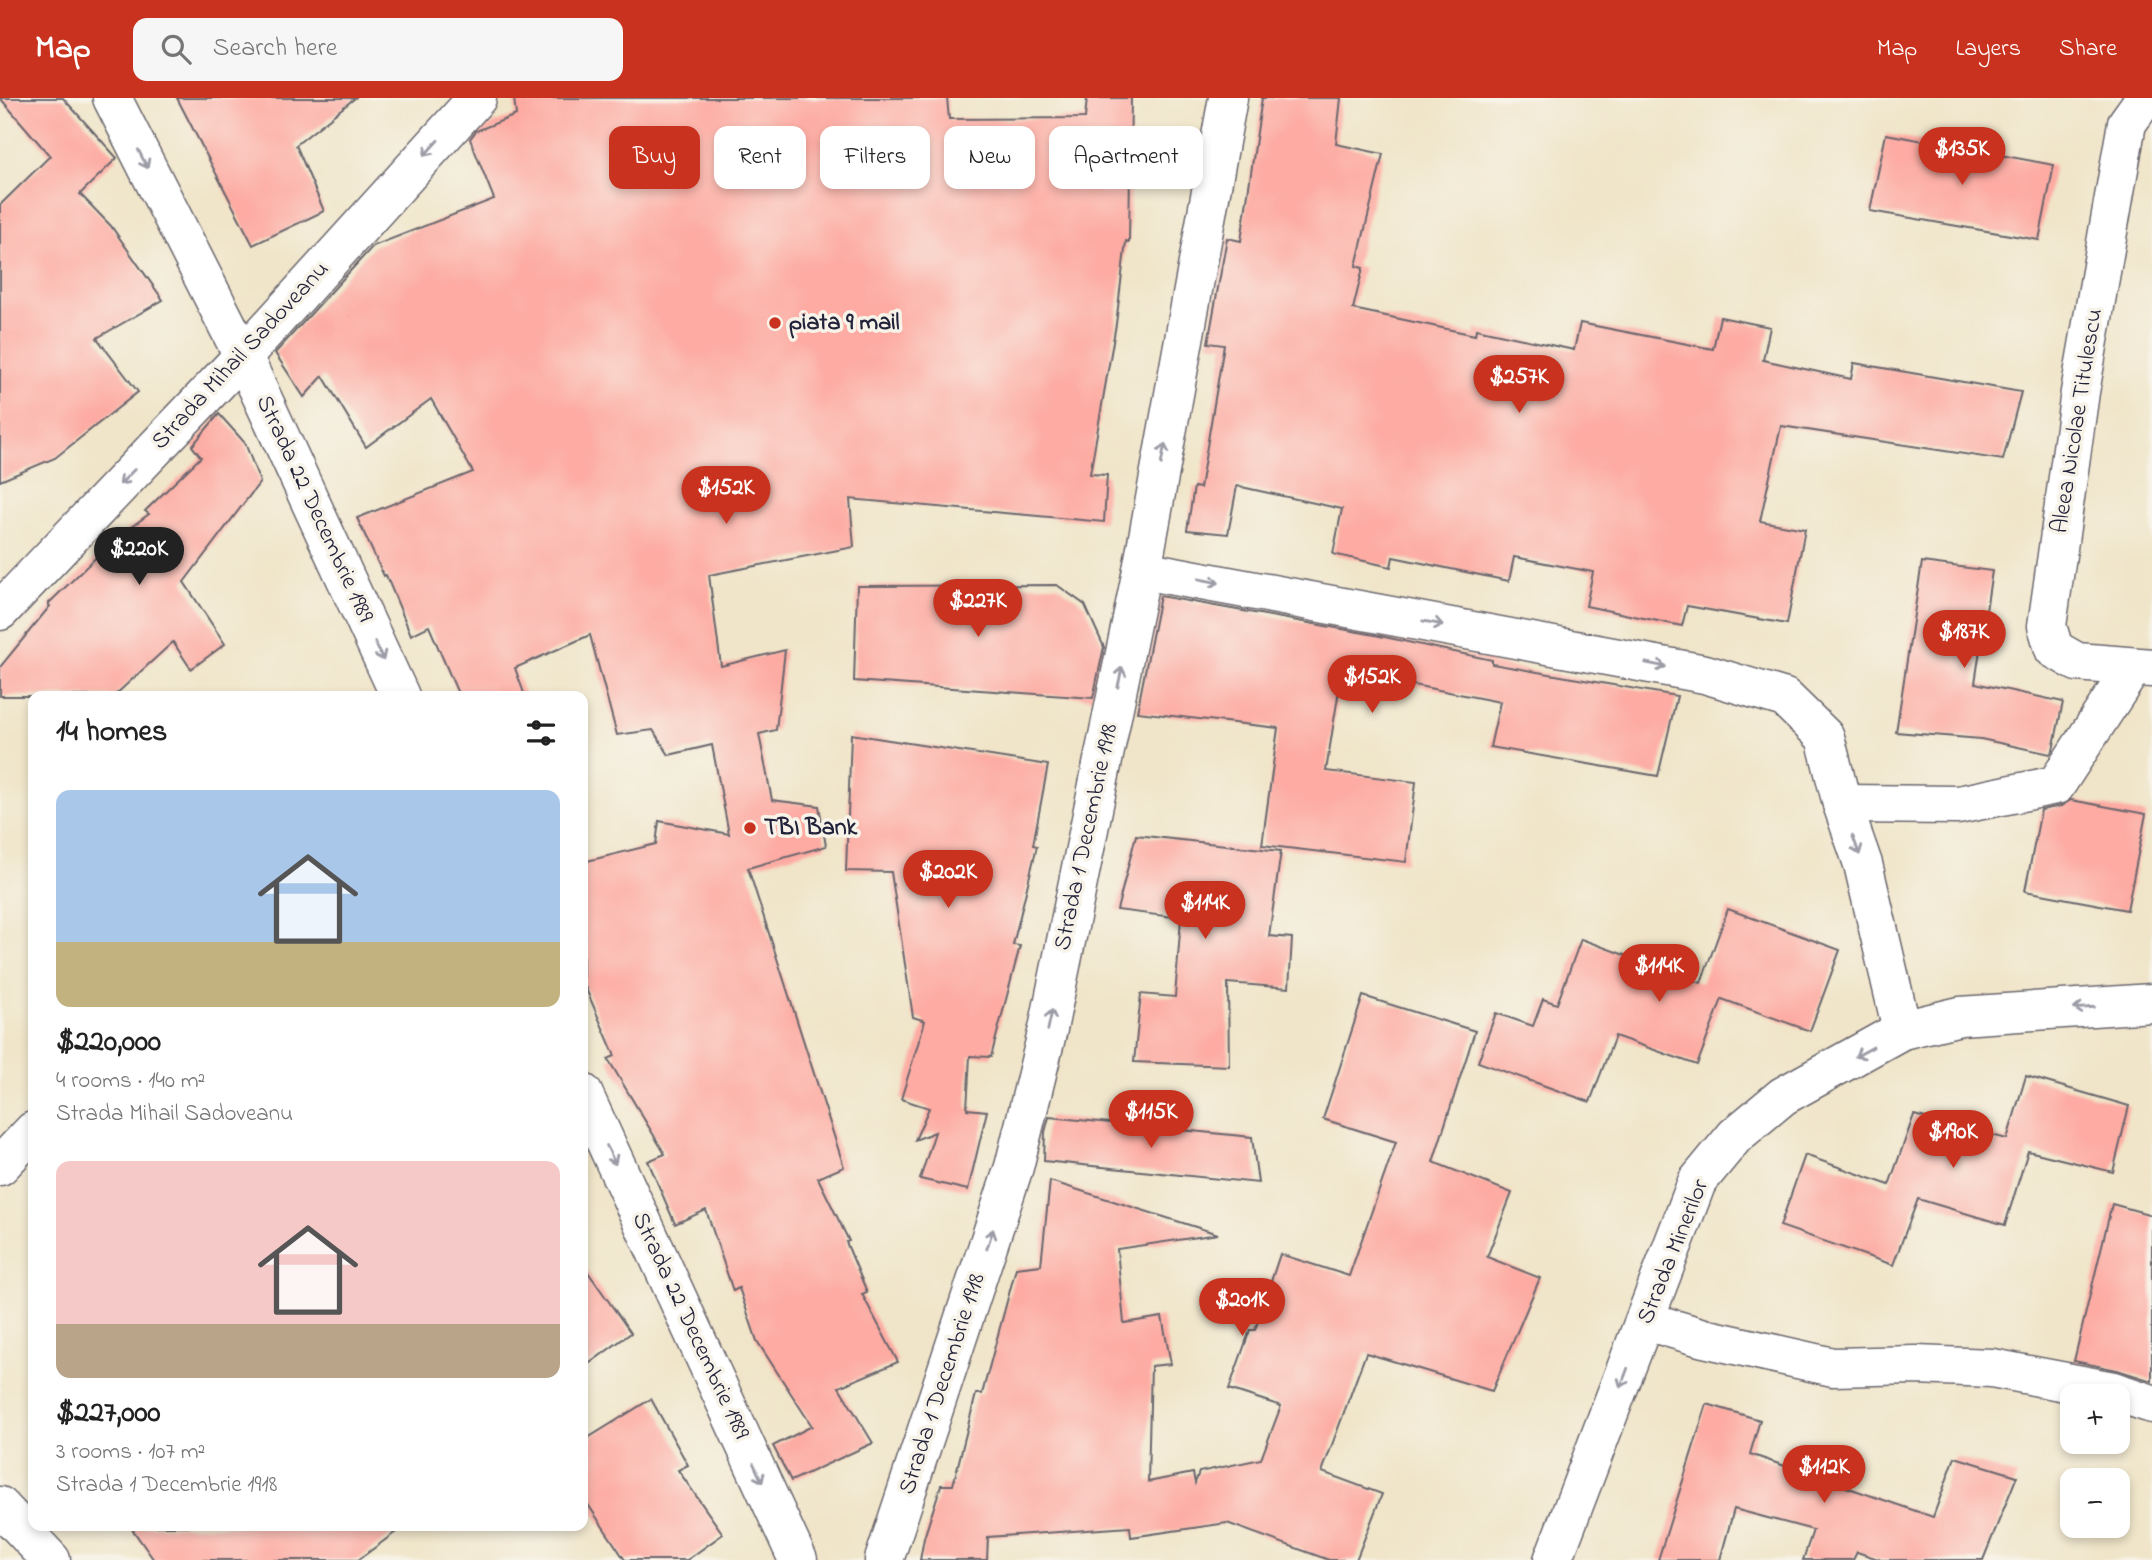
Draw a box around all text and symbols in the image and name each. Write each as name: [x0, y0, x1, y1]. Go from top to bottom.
search box: [133, 18, 623, 81]
text: Map: [35, 25, 91, 73]
icon: search: [157, 30, 195, 68]
text: Search here: [213, 30, 337, 68]
text: Map: [1877, 32, 1917, 67]
text: Layers: [1955, 32, 2021, 67]
text: Share: [2059, 32, 2117, 67]
chip: Buy: [609, 126, 700, 189]
chip: Rent: [714, 126, 806, 189]
chip: Filters: [820, 126, 930, 189]
chip: New: [944, 126, 1035, 189]
chip: Apartment: [1049, 126, 1203, 189]
pin: $135K: [1913, 127, 2011, 187]
text: $135K: [1934, 133, 1990, 166]
one-way arrow: [423, 139, 439, 157]
one-way arrow: [136, 148, 150, 169]
street label: Strada Mihail Sadoveanu: [144, 254, 338, 458]
place label: piata 9 mail: [789, 306, 900, 341]
street label: Aleea Nicolae Titulescu: [2043, 306, 2113, 536]
marker: piata 9 mail: [767, 315, 783, 331]
pin: $257K: [1470, 356, 1568, 415]
text: $257K: [1489, 361, 1549, 394]
street label: Strada 22 Decembrie 1989: [246, 390, 382, 629]
one-way arrow: [1157, 443, 1170, 466]
pin: $152K: [677, 466, 775, 526]
one-way arrow: [119, 469, 136, 486]
text: $152K: [698, 472, 754, 505]
pin: $220K: [90, 528, 188, 587]
text: $220K: [110, 533, 168, 566]
one-way arrow: [1197, 575, 1220, 588]
pin: $227K: [929, 580, 1027, 639]
text: $227K: [949, 585, 1007, 618]
pin: $187K: [1915, 610, 2013, 670]
text: $187K: [1939, 616, 1989, 649]
one-way arrow: [1421, 617, 1444, 630]
one-way arrow: [373, 640, 386, 661]
pin: $152K: [1323, 656, 1421, 715]
one-way arrow: [1644, 659, 1667, 672]
text: $152K: [1344, 661, 1400, 694]
one-way arrow: [1114, 666, 1127, 689]
text: 14 homes: [56, 711, 167, 755]
icon: filters: [522, 714, 560, 752]
street label: Strada 1 Decembrie 1918: [1046, 720, 1128, 954]
place label: TBI Bank: [764, 811, 857, 846]
marker: TBI Bank: [742, 820, 758, 836]
one-way arrow: [1851, 833, 1864, 855]
icon: home: [245, 836, 371, 962]
pin: $202K: [899, 850, 997, 910]
text: $202K: [919, 856, 977, 889]
pin: $114K: [1156, 882, 1254, 941]
text: $114K: [1180, 887, 1230, 920]
pin: $114K: [1610, 944, 1708, 1004]
text: $114K: [1634, 950, 1684, 983]
one-way arrow: [2073, 1002, 2096, 1015]
one-way arrow: [1044, 1009, 1057, 1032]
text: $220,000: [56, 1021, 161, 1065]
one-way arrow: [1854, 1045, 1875, 1059]
text: 4 rooms · 140 m²: [56, 1065, 205, 1098]
pin: $115K: [1102, 1090, 1200, 1150]
text: $115K: [1125, 1096, 1177, 1129]
text: Strada Mihail Sadoveanu: [56, 1098, 293, 1131]
pin: $190K: [1904, 1110, 2002, 1170]
text: $190K: [1928, 1116, 1978, 1149]
one-way arrow: [605, 1144, 618, 1165]
street label: Strada Minerilor: [1629, 1174, 1719, 1330]
icon: home: [245, 1207, 371, 1333]
street label: Strada 22 Decembrie 1989: [622, 1207, 758, 1446]
one-way arrow: [985, 1229, 998, 1251]
street label: Strada 1 Decembrie 1918: [891, 1269, 995, 1499]
pin: $201K: [1193, 1278, 1291, 1338]
text: $201K: [1215, 1284, 1269, 1317]
one-way arrow: [1616, 1367, 1629, 1388]
map controls: [2060, 1384, 2130, 1538]
button: +: [2060, 1384, 2130, 1454]
text: $227,000: [56, 1392, 160, 1436]
text: 3 rooms · 107 m²: [56, 1436, 205, 1469]
pin: $112K: [1775, 1446, 1873, 1505]
text: $112K: [1798, 1451, 1850, 1484]
one-way arrow: [752, 1461, 765, 1483]
button: −: [2060, 1468, 2130, 1538]
text: Strada 1 Decembrie 1918: [56, 1469, 277, 1502]

